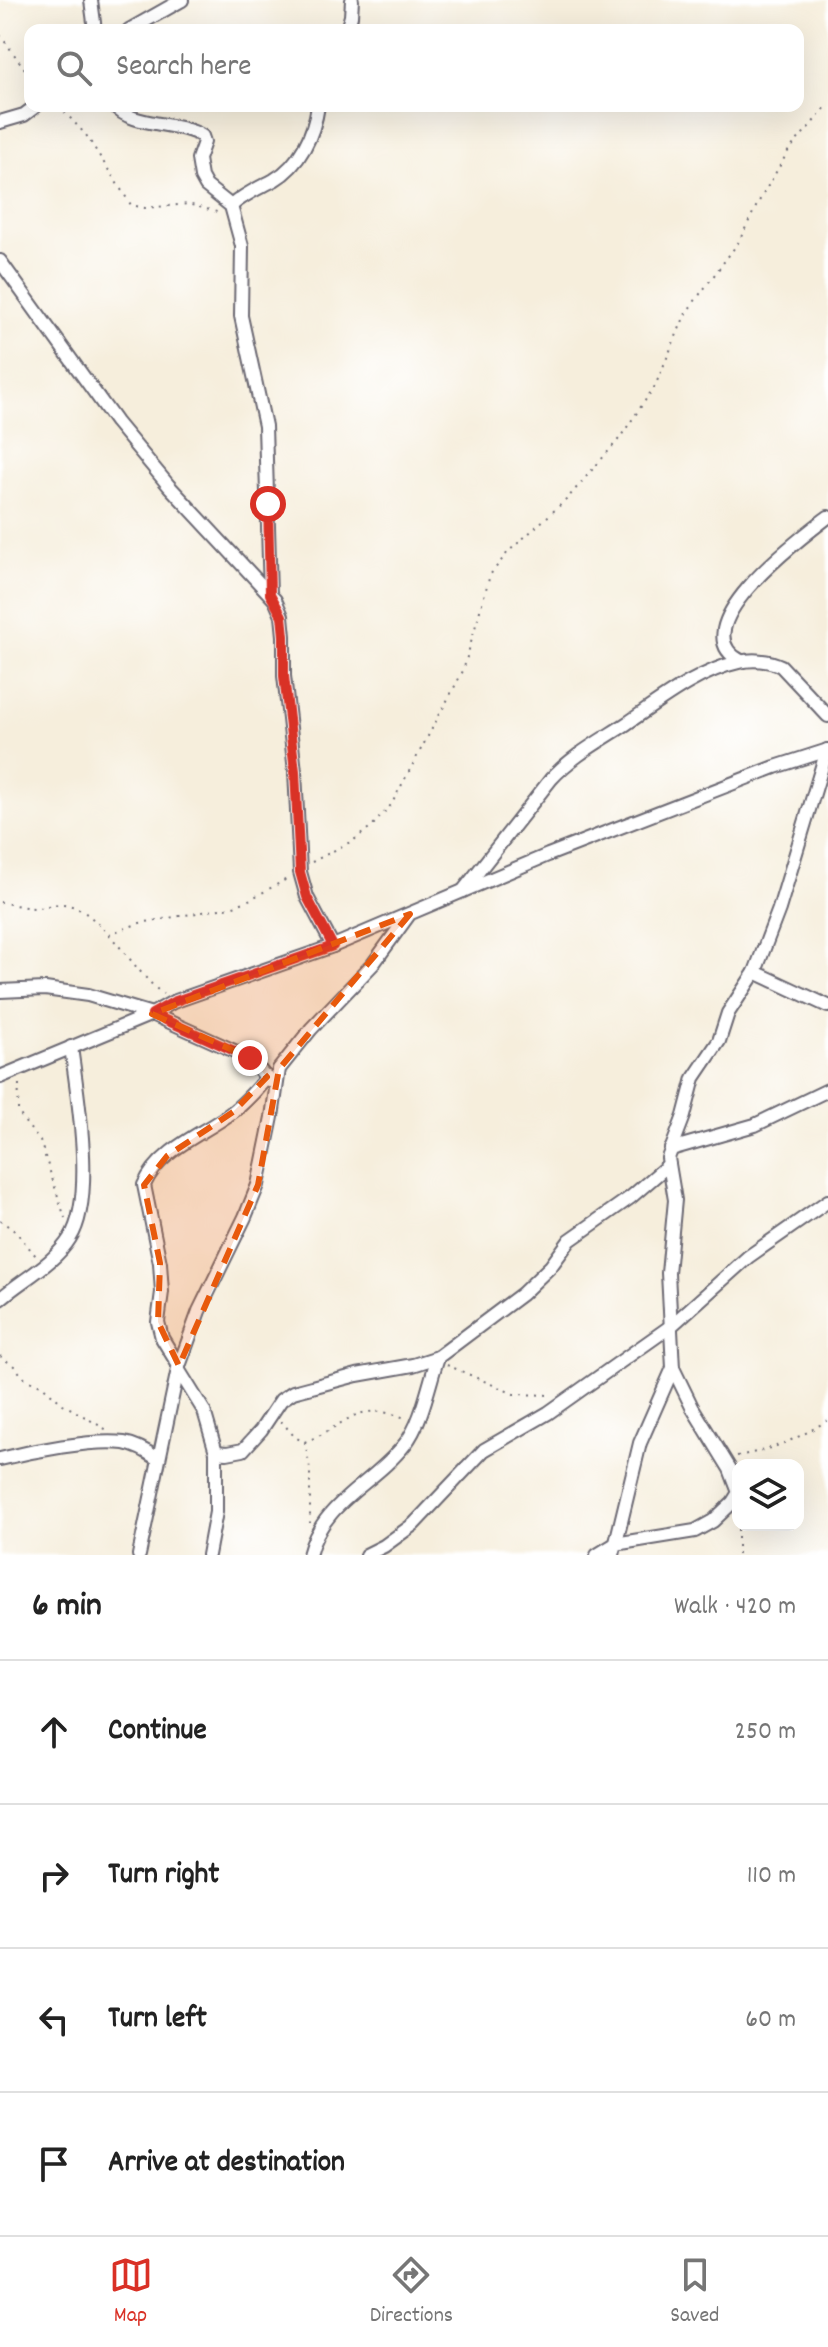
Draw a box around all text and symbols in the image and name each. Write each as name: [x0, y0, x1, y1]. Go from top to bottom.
search box: [24, 24, 804, 112]
icon: search: [52, 46, 96, 90]
text: Search here: [116, 47, 252, 90]
route start: [250, 486, 286, 522]
route end: [232, 1040, 268, 1076]
map controls: [732, 1459, 804, 1531]
button: layers: [732, 1459, 804, 1531]
text: 6 min: [32, 1583, 102, 1632]
text: Walk · 420 m: [674, 1589, 796, 1626]
icon: ahead: [32, 1710, 76, 1754]
text: Continue: [108, 1711, 207, 1754]
text: 250 m: [735, 1714, 796, 1751]
icon: right: [32, 1854, 76, 1898]
text: Turn right: [108, 1855, 219, 1898]
text: 110 m: [747, 1858, 796, 1895]
icon: left: [32, 1998, 76, 2042]
text: Turn left: [108, 1999, 207, 2042]
text: 60 m: [745, 2002, 796, 2039]
icon: arrive: [32, 2142, 76, 2186]
text: Arrive at destination: [108, 2143, 345, 2186]
tab: Map: [109, 2253, 153, 2332]
tab: Directions: [370, 2253, 453, 2332]
tab: Saved: [670, 2253, 719, 2332]

